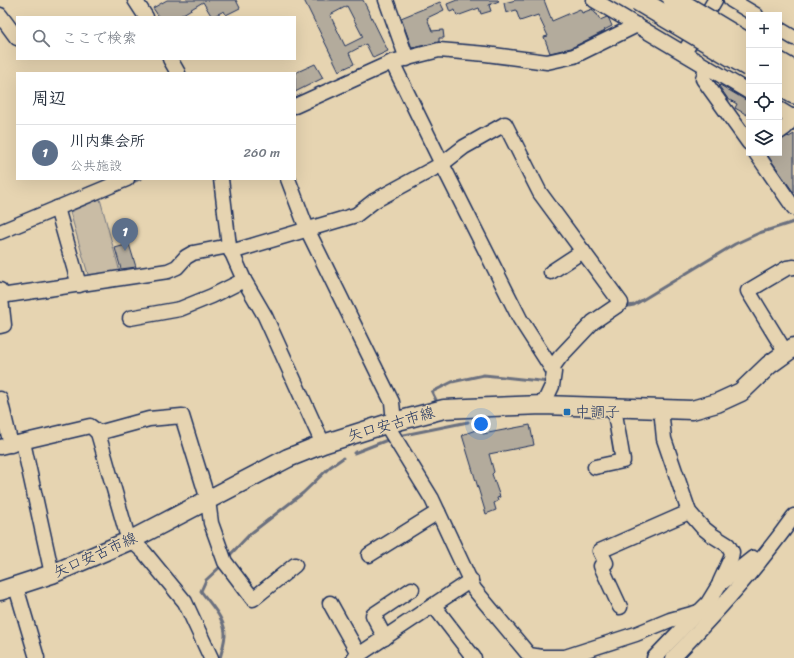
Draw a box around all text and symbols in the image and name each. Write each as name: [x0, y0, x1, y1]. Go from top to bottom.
map controls: [746, 12, 782, 156]
button: +: [746, 12, 782, 48]
search box: [16, 16, 296, 60]
text: ここで検索: [62, 25, 137, 51]
icon: search: [30, 27, 52, 49]
button: −: [746, 48, 782, 84]
text: 周辺: [32, 83, 66, 113]
button: locate: [746, 84, 782, 120]
button: layers: [746, 120, 782, 156]
text: 川内集会所: [70, 128, 145, 154]
text: 1: [42, 141, 48, 164]
text: 260 m: [244, 141, 280, 164]
text: 公共施設: [70, 154, 122, 177]
pin: 1: [112, 218, 138, 251]
street label: 矢口安古市線: [344, 399, 438, 449]
place label: 中調子: [575, 399, 620, 425]
marker: 中調子: [562, 407, 572, 417]
your location: [471, 414, 491, 434]
street label: 矢口安古市線: [49, 525, 141, 585]

